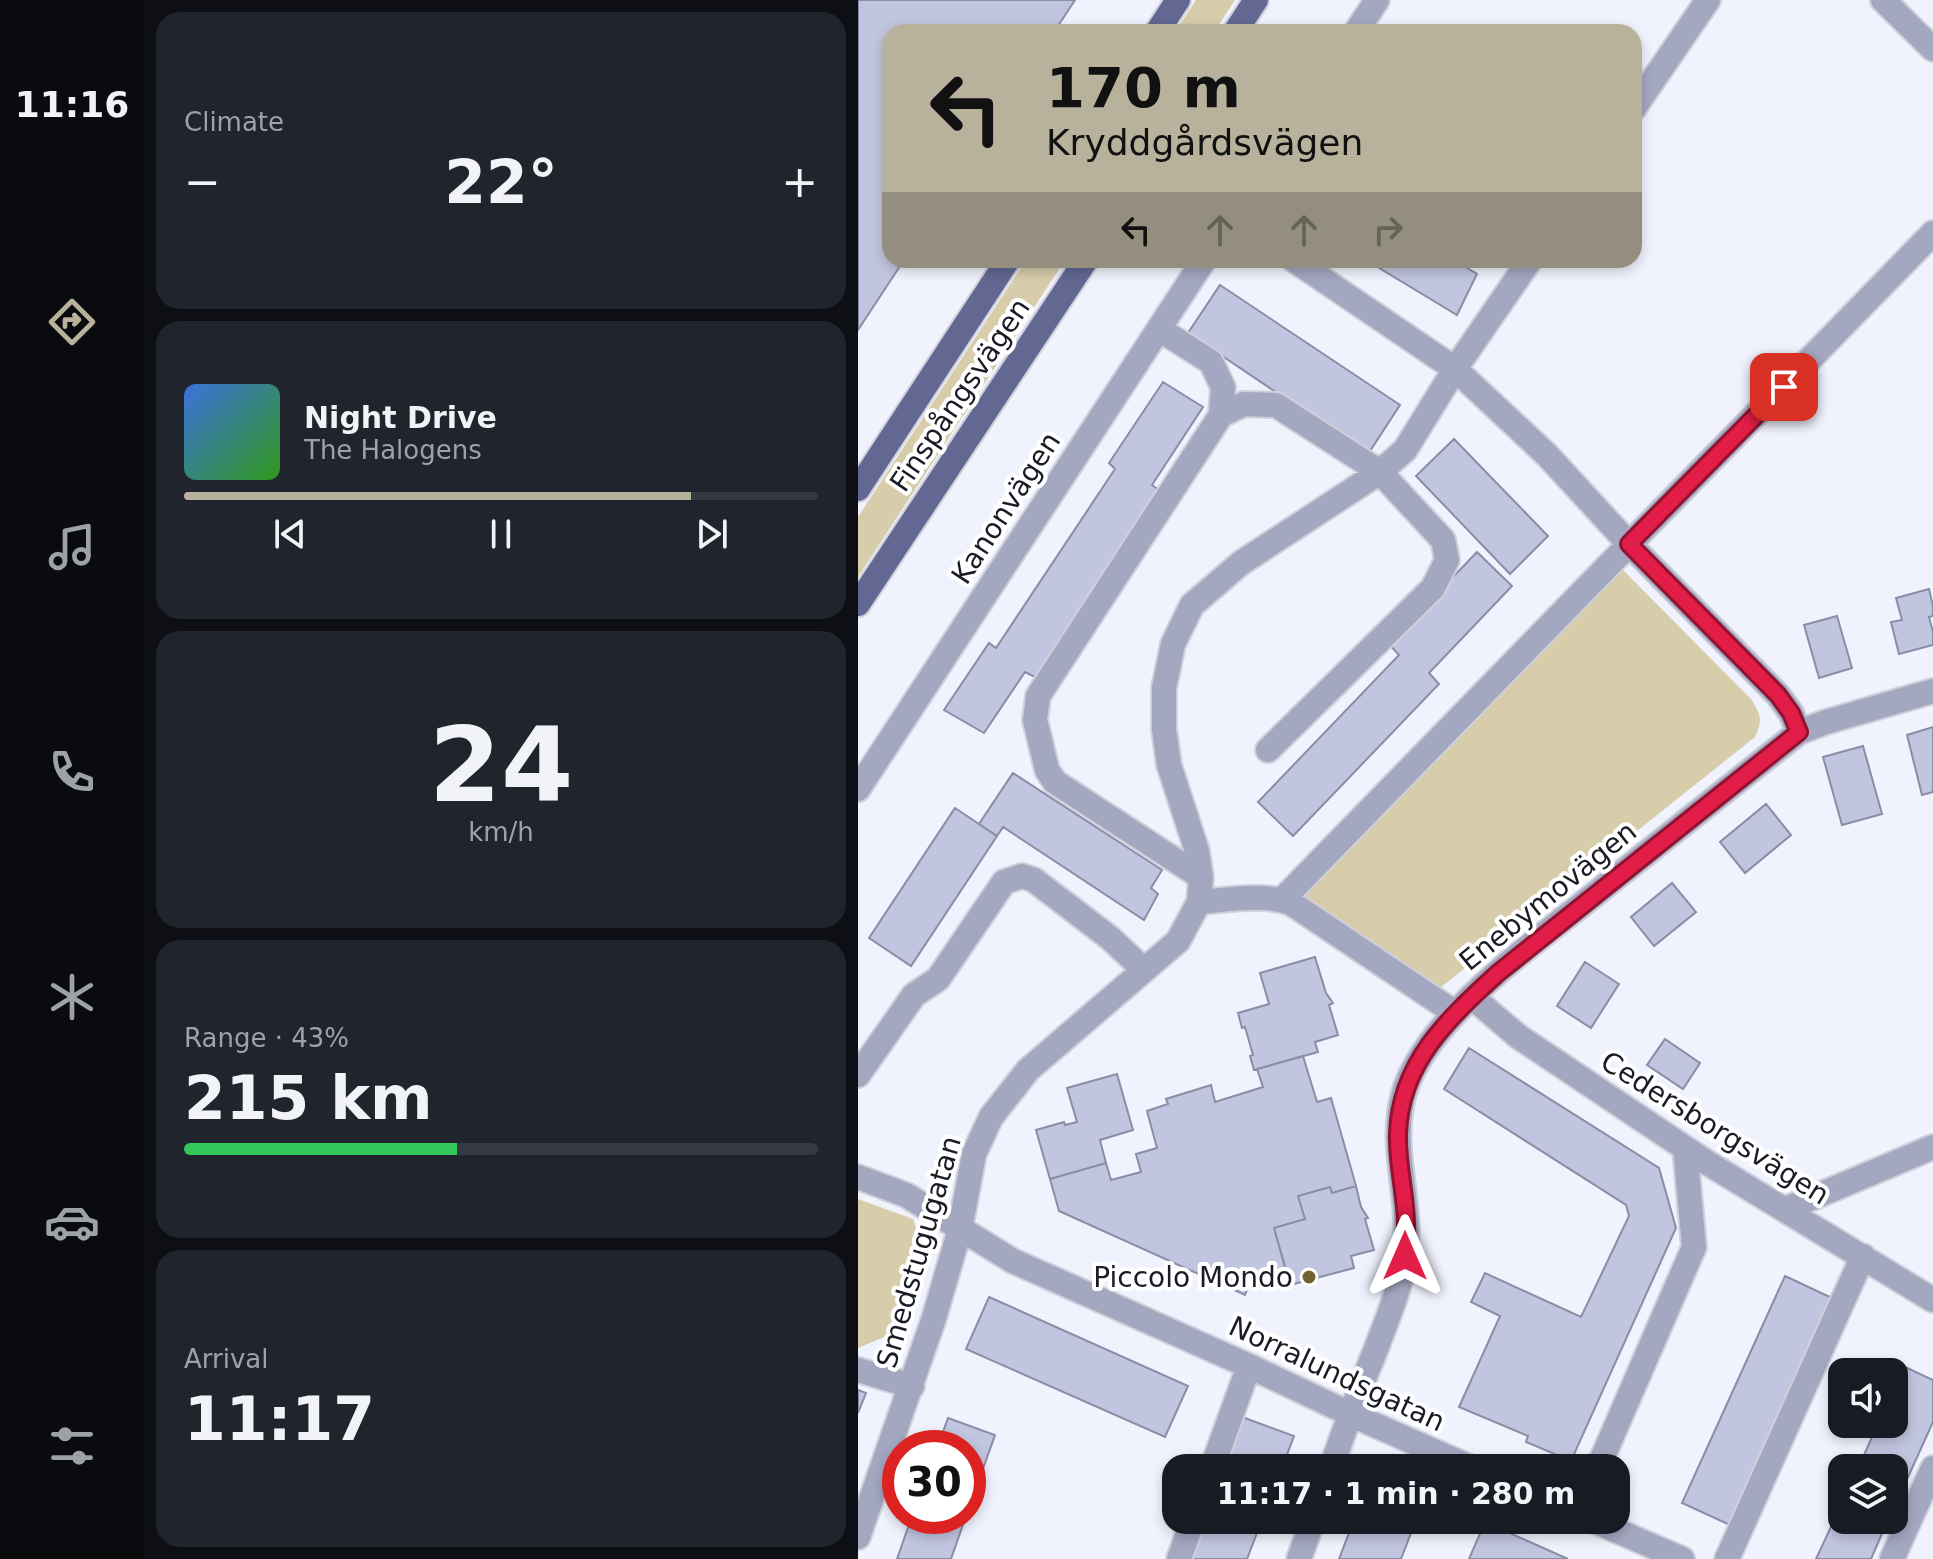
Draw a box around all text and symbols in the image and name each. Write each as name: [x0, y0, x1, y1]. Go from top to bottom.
text: 170 m: [1046, 55, 1241, 120]
icon: left: [914, 56, 1018, 160]
text: 11:16: [15, 84, 129, 125]
text: Climate: [184, 107, 284, 137]
text: Kryddgårdsvägen: [1046, 122, 1363, 163]
text: 22°: [444, 147, 558, 217]
text: −: [184, 156, 221, 207]
text: +: [781, 156, 818, 207]
icon: left: [1114, 208, 1158, 252]
icon: ahead: [1198, 208, 1242, 252]
icon: ahead: [1282, 208, 1326, 252]
icon: right: [1366, 208, 1410, 252]
street label: Finspångsvägen: [883, 292, 1037, 498]
icon: directions: [44, 294, 100, 350]
pin: [1750, 353, 1818, 421]
icon: arrive: [1762, 365, 1806, 409]
text: Night Drive: [304, 400, 497, 435]
street label: Kanonvägen: [945, 426, 1067, 590]
text: The Halogens: [304, 435, 482, 465]
icon: previous: [268, 512, 312, 556]
icon: pause: [479, 512, 523, 556]
icon: next: [690, 512, 734, 556]
icon: music: [44, 519, 100, 575]
text: 24: [429, 704, 573, 826]
icon: phone: [44, 744, 100, 800]
street label: Enebymovägen: [1453, 815, 1643, 977]
text: km/h: [468, 817, 534, 847]
icon: climate: [44, 969, 100, 1025]
text: Range · 43%: [184, 1023, 349, 1053]
street label: Cedersborgsvägen: [1595, 1044, 1835, 1212]
text: 215 km: [184, 1063, 433, 1133]
street label: Smedstugugatan: [870, 1132, 968, 1372]
icon: car: [44, 1194, 100, 1250]
position arrow: [1363, 1214, 1447, 1298]
place label: Piccolo Mondo: [1093, 1261, 1293, 1294]
marker: Piccolo Mondo: [1300, 1268, 1318, 1286]
street label: Norralundsgatan: [1224, 1310, 1450, 1438]
text: Arrival: [184, 1344, 268, 1374]
map controls: [1828, 1358, 1908, 1534]
button: sound: [1828, 1358, 1908, 1438]
text: 11:17: [184, 1384, 375, 1454]
icon: filters: [44, 1418, 100, 1474]
speed limit sign: 30: [882, 1430, 986, 1534]
button: layers: [1828, 1454, 1908, 1534]
text: 11:17 · 1 min · 280 m: [1217, 1476, 1575, 1511]

